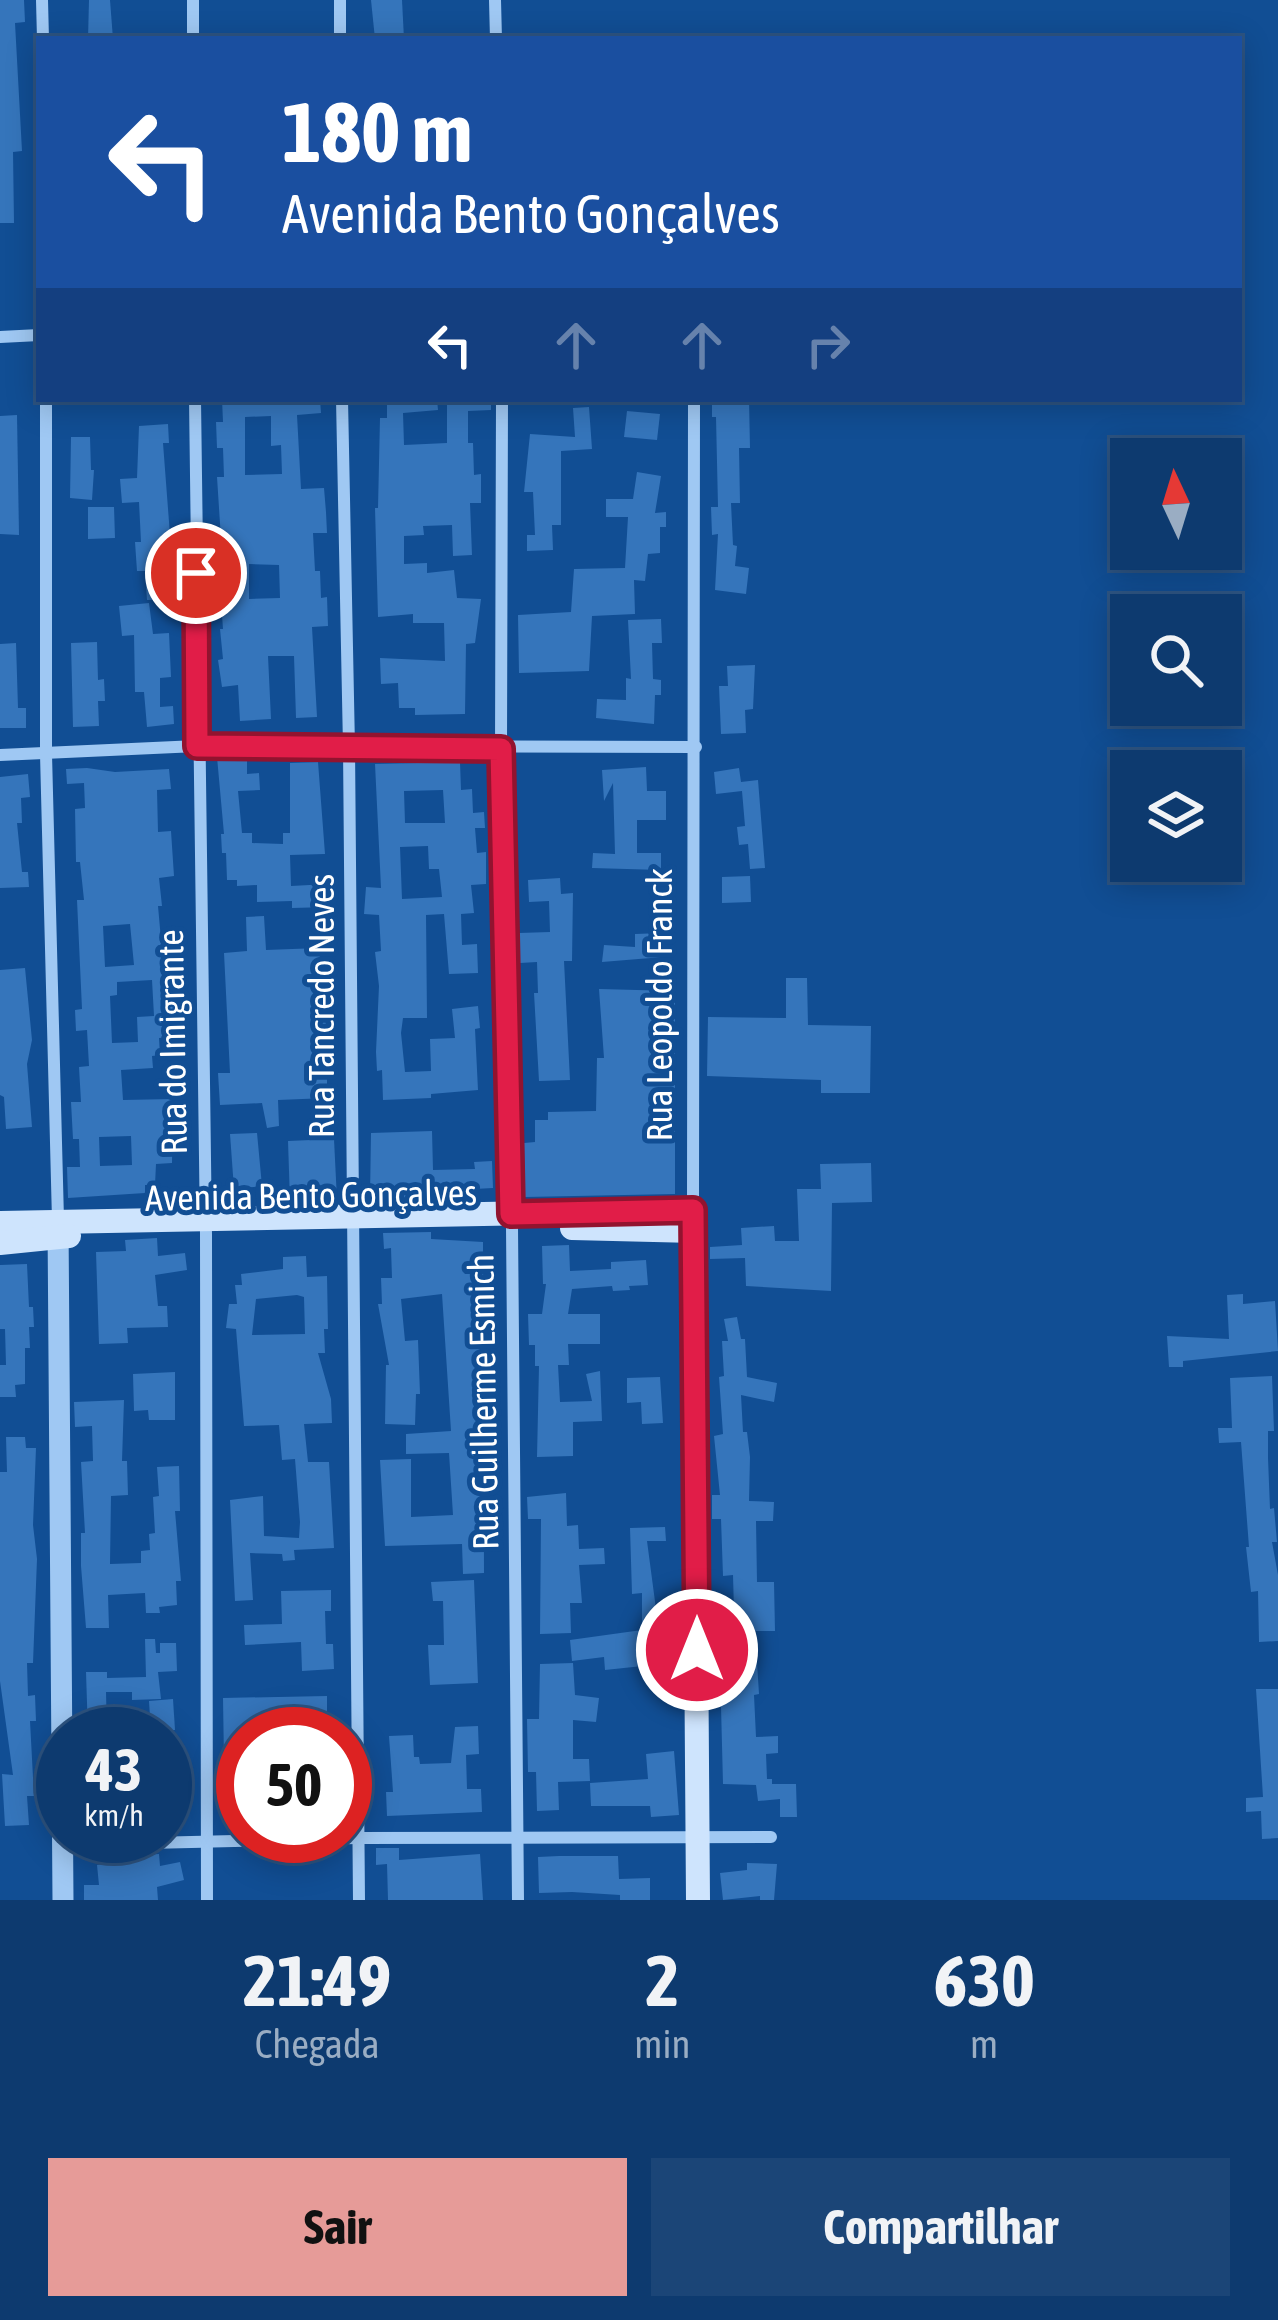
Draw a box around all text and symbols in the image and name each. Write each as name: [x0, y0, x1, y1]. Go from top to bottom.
icon: left: [84, 84, 240, 240]
text: 180 m: [282, 84, 472, 180]
text: Avenida Bento Gonçalves: [282, 183, 780, 244]
icon: left: [417, 312, 483, 378]
icon: ahead: [543, 312, 609, 378]
icon: ahead: [669, 312, 735, 378]
icon: right: [795, 312, 861, 378]
north arrow: [1110, 438, 1242, 570]
map controls: [1110, 438, 1242, 882]
pin: [145, 522, 247, 624]
icon: arrive: [163, 540, 229, 606]
button: search: [1110, 594, 1242, 726]
button: layers: [1110, 750, 1242, 882]
street label: Rua Leopoldo Franck: [638, 868, 680, 1142]
street label: Rua Tancredo Neves: [300, 874, 342, 1138]
street label: Rua do Imigrante: [149, 929, 195, 1155]
street label: Avenida Bento Gonçalves: [145, 1171, 477, 1219]
street label: Rua Guilherme Esmich: [459, 1254, 507, 1550]
position arrow: [634, 1587, 760, 1713]
speed limit sign: 50: [216, 1707, 372, 1863]
text: 43: [86, 1735, 142, 1804]
text: km/h: [84, 1798, 144, 1832]
text: 21:49: [243, 1939, 391, 2021]
text: 2: [645, 1939, 679, 2021]
text: 630: [933, 1939, 1035, 2021]
text: Chegada: [255, 2022, 380, 2066]
text: min: [634, 2022, 690, 2066]
text: m: [970, 2022, 998, 2066]
button: Sair: [48, 2158, 627, 2296]
button: Compartilhar: [651, 2158, 1230, 2296]

